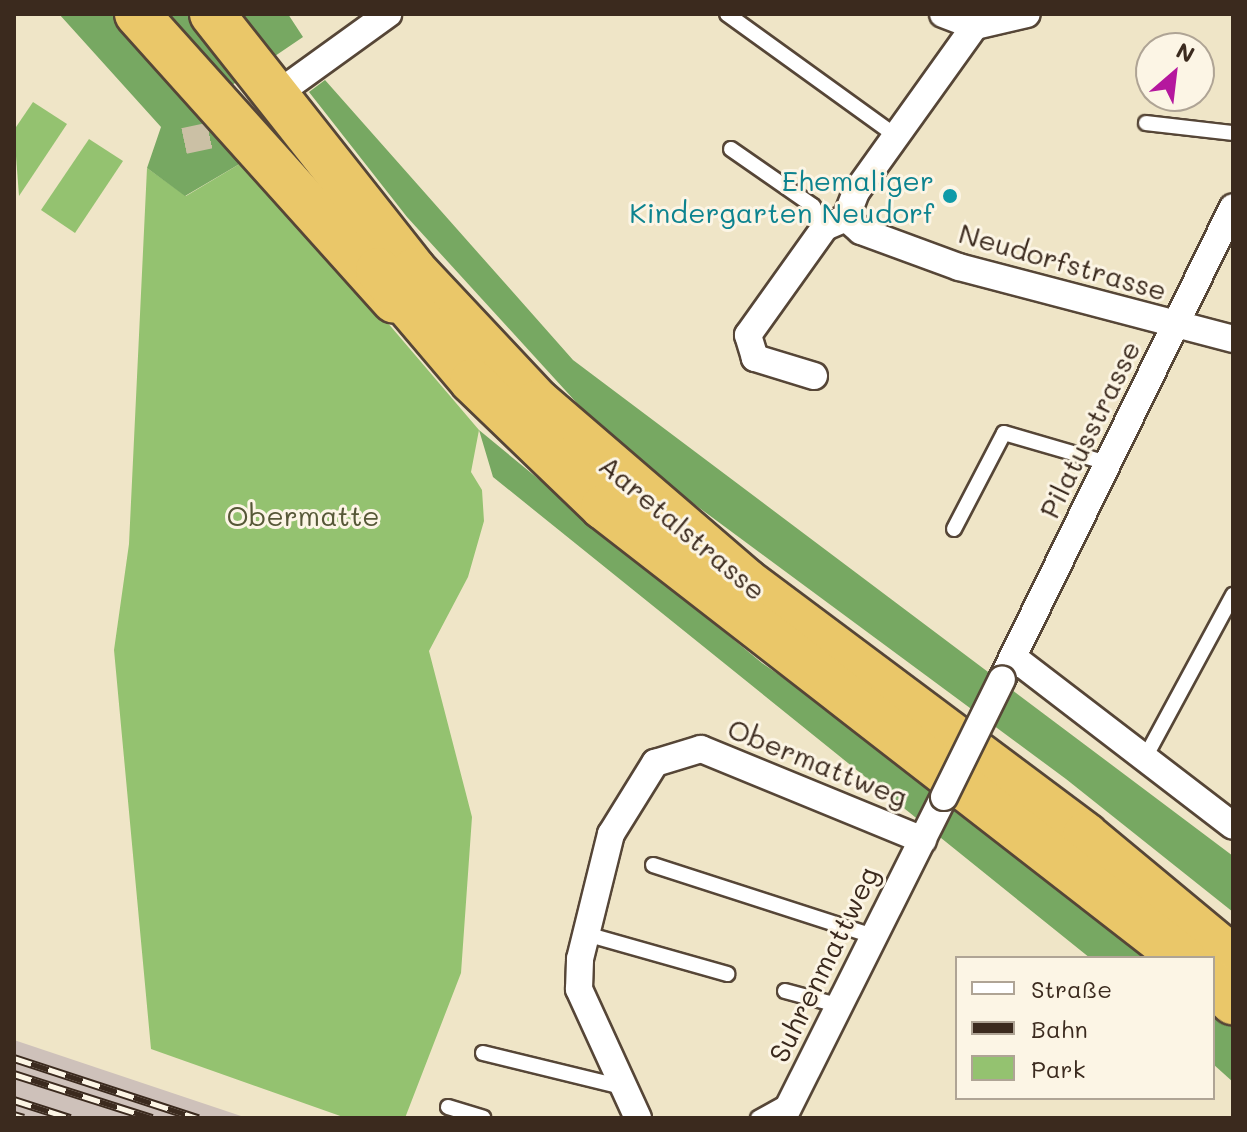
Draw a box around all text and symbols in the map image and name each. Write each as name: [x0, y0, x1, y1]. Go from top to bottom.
north arrow: [1135, 32, 1215, 112]
text: N: [1171, 35, 1200, 69]
place label: Ehemaliger Kindergarten Neudorf: [629, 163, 934, 229]
marker: Ehemaliger Kindergarten Neudorf: [941, 187, 959, 205]
street label: Neudorfstrasse: [955, 215, 1171, 307]
street label: Pilatusstrasse: [1032, 335, 1146, 523]
street label: Aaretalstrasse: [593, 448, 773, 606]
park label: Obermatte: [226, 498, 380, 532]
street label: Obermattweg: [723, 711, 913, 813]
street label: Suhrenmattweg: [761, 861, 885, 1067]
legend: [955, 956, 1215, 1100]
text: Straße: [1031, 973, 1112, 1004]
text: Bahn: [1031, 1013, 1088, 1044]
text: Park: [1031, 1053, 1085, 1084]

